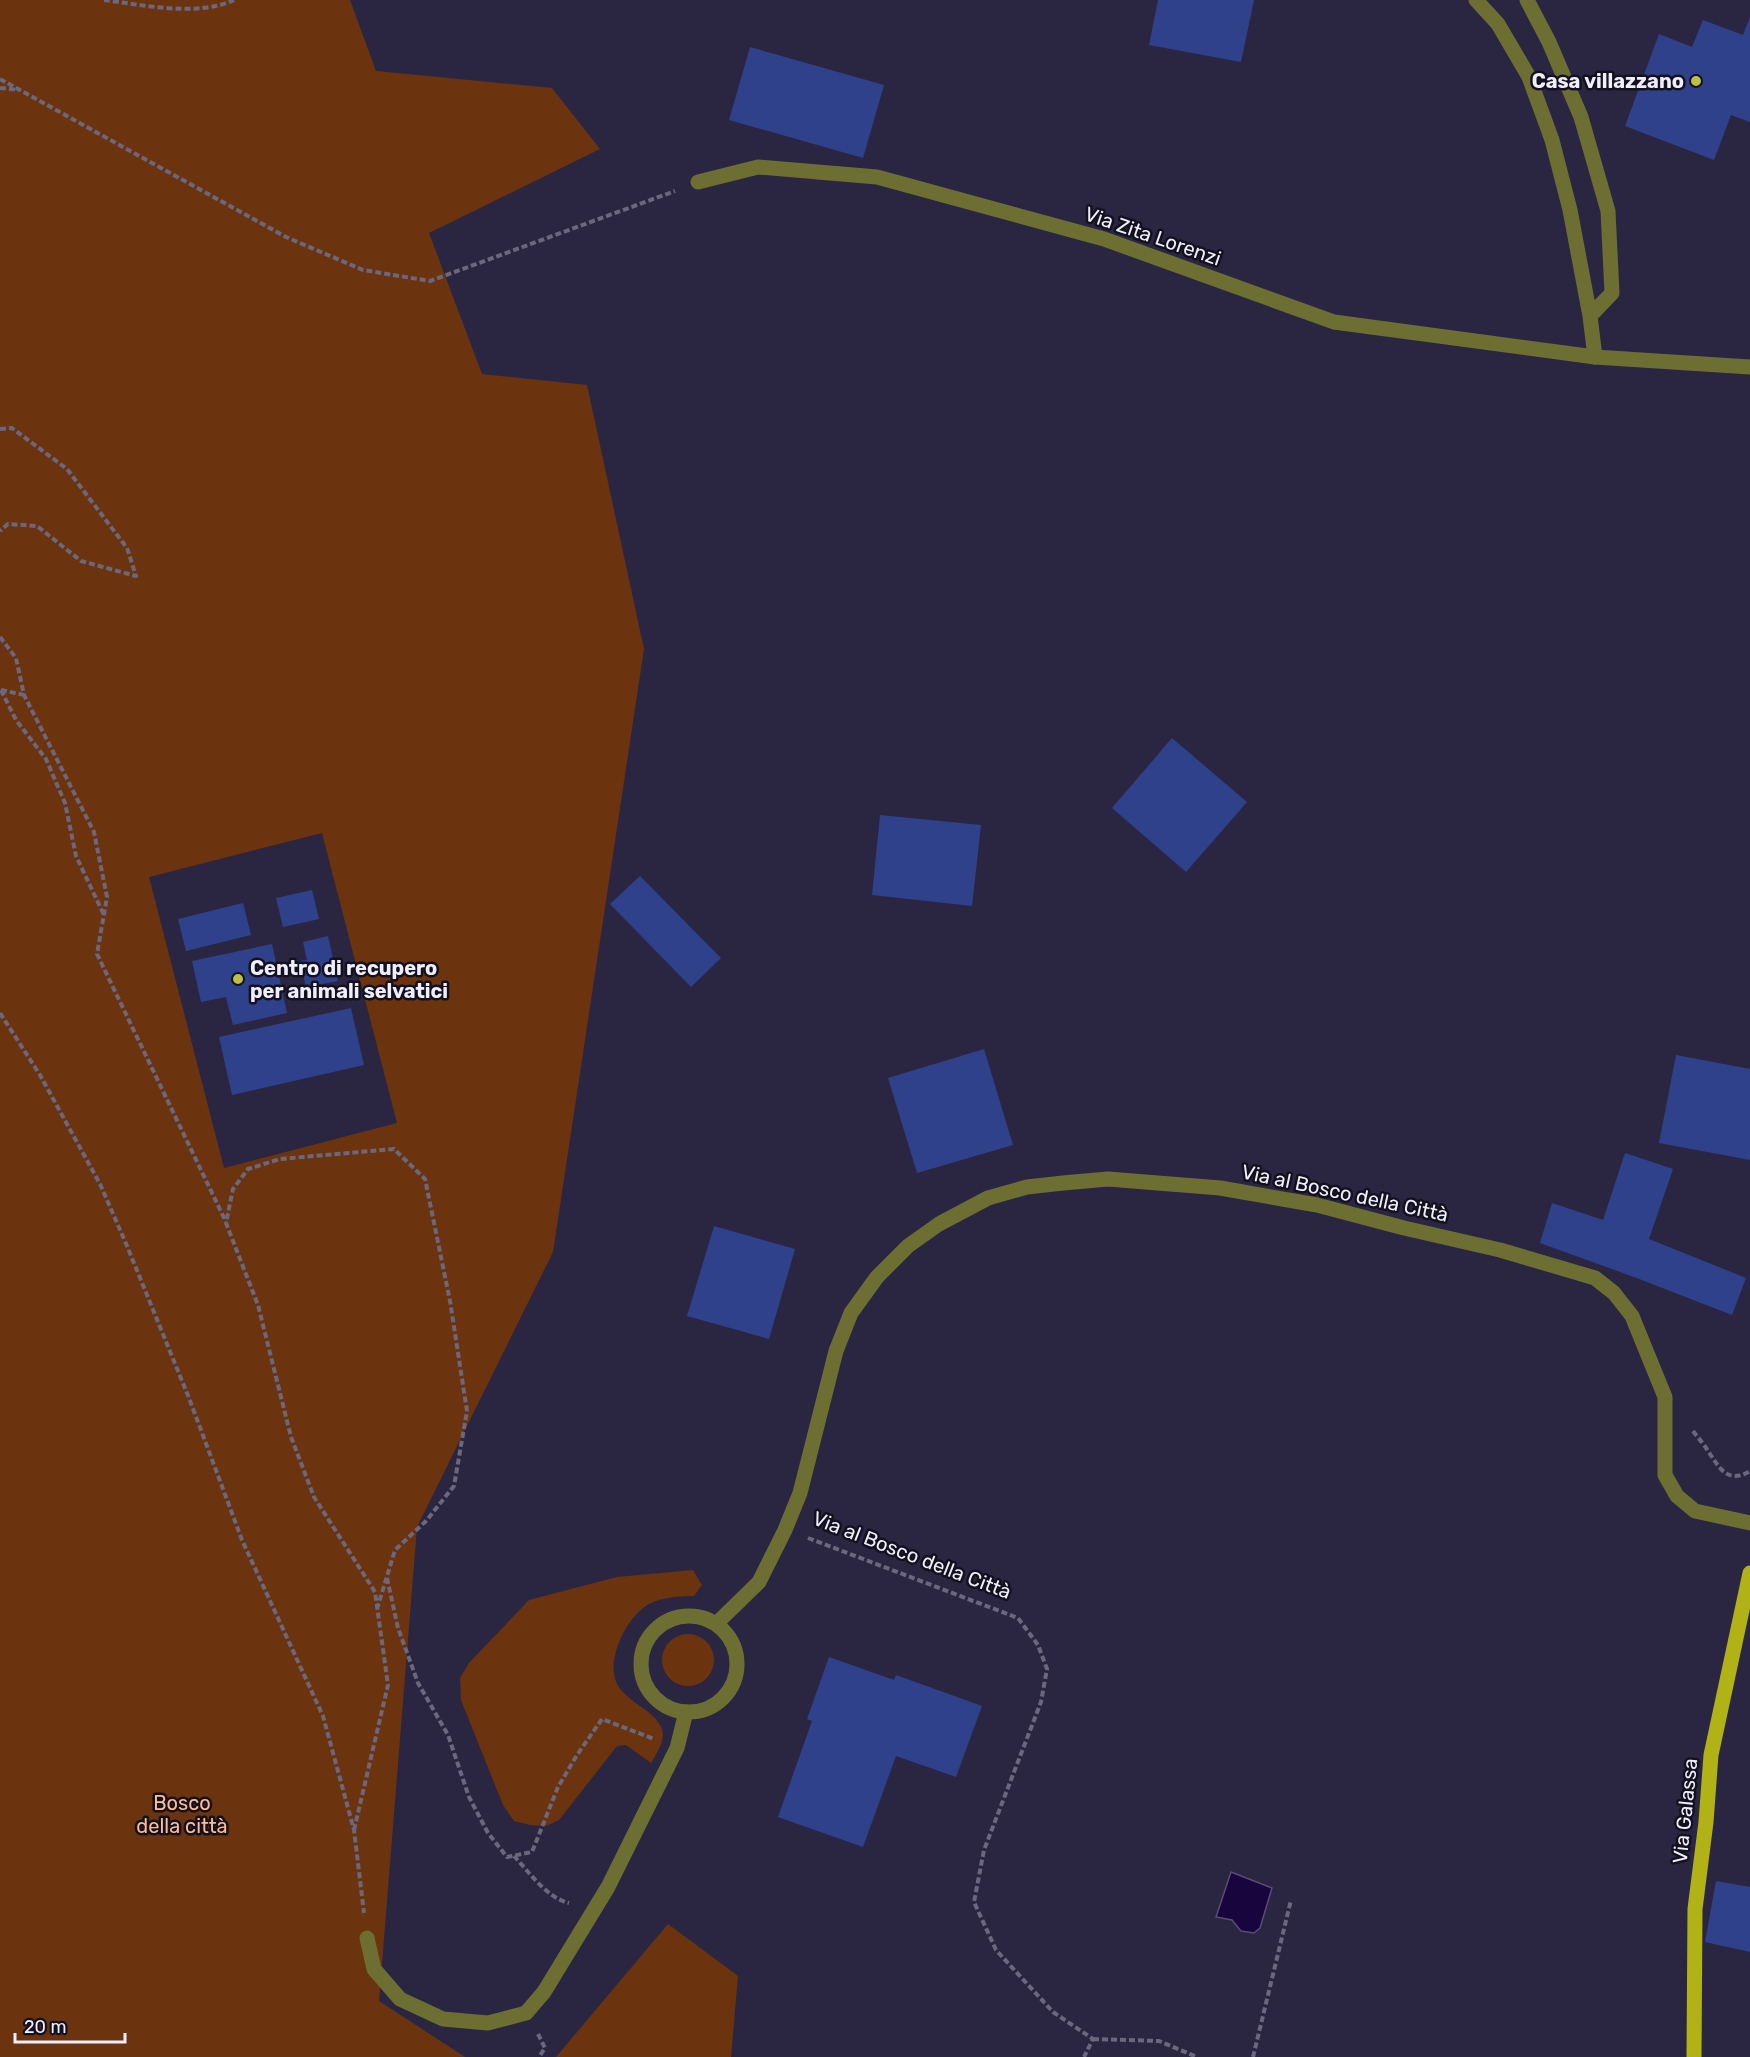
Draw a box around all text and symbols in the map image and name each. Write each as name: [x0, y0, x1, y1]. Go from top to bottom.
place label: Casa villazzano: [1532, 69, 1684, 93]
marker: Casa villazzano: [1689, 74, 1703, 88]
street label: Via Zita Lorenzi: [1082, 201, 1224, 271]
place label: Centro di recupero per animali selvatici: [250, 956, 448, 1003]
marker: Centro di recupero per animali selvatici: [231, 972, 245, 986]
street label: Via al Bosco della Città: [1239, 1159, 1451, 1227]
street label: Via al Bosco della Città: [809, 1506, 1015, 1604]
street label: Via Galassa: [1668, 1757, 1702, 1865]
park label: Bosco della città: [136, 1791, 228, 1838]
scale bar: [15, 2006, 124, 2044]
text: 20 m: [24, 2016, 66, 2038]

